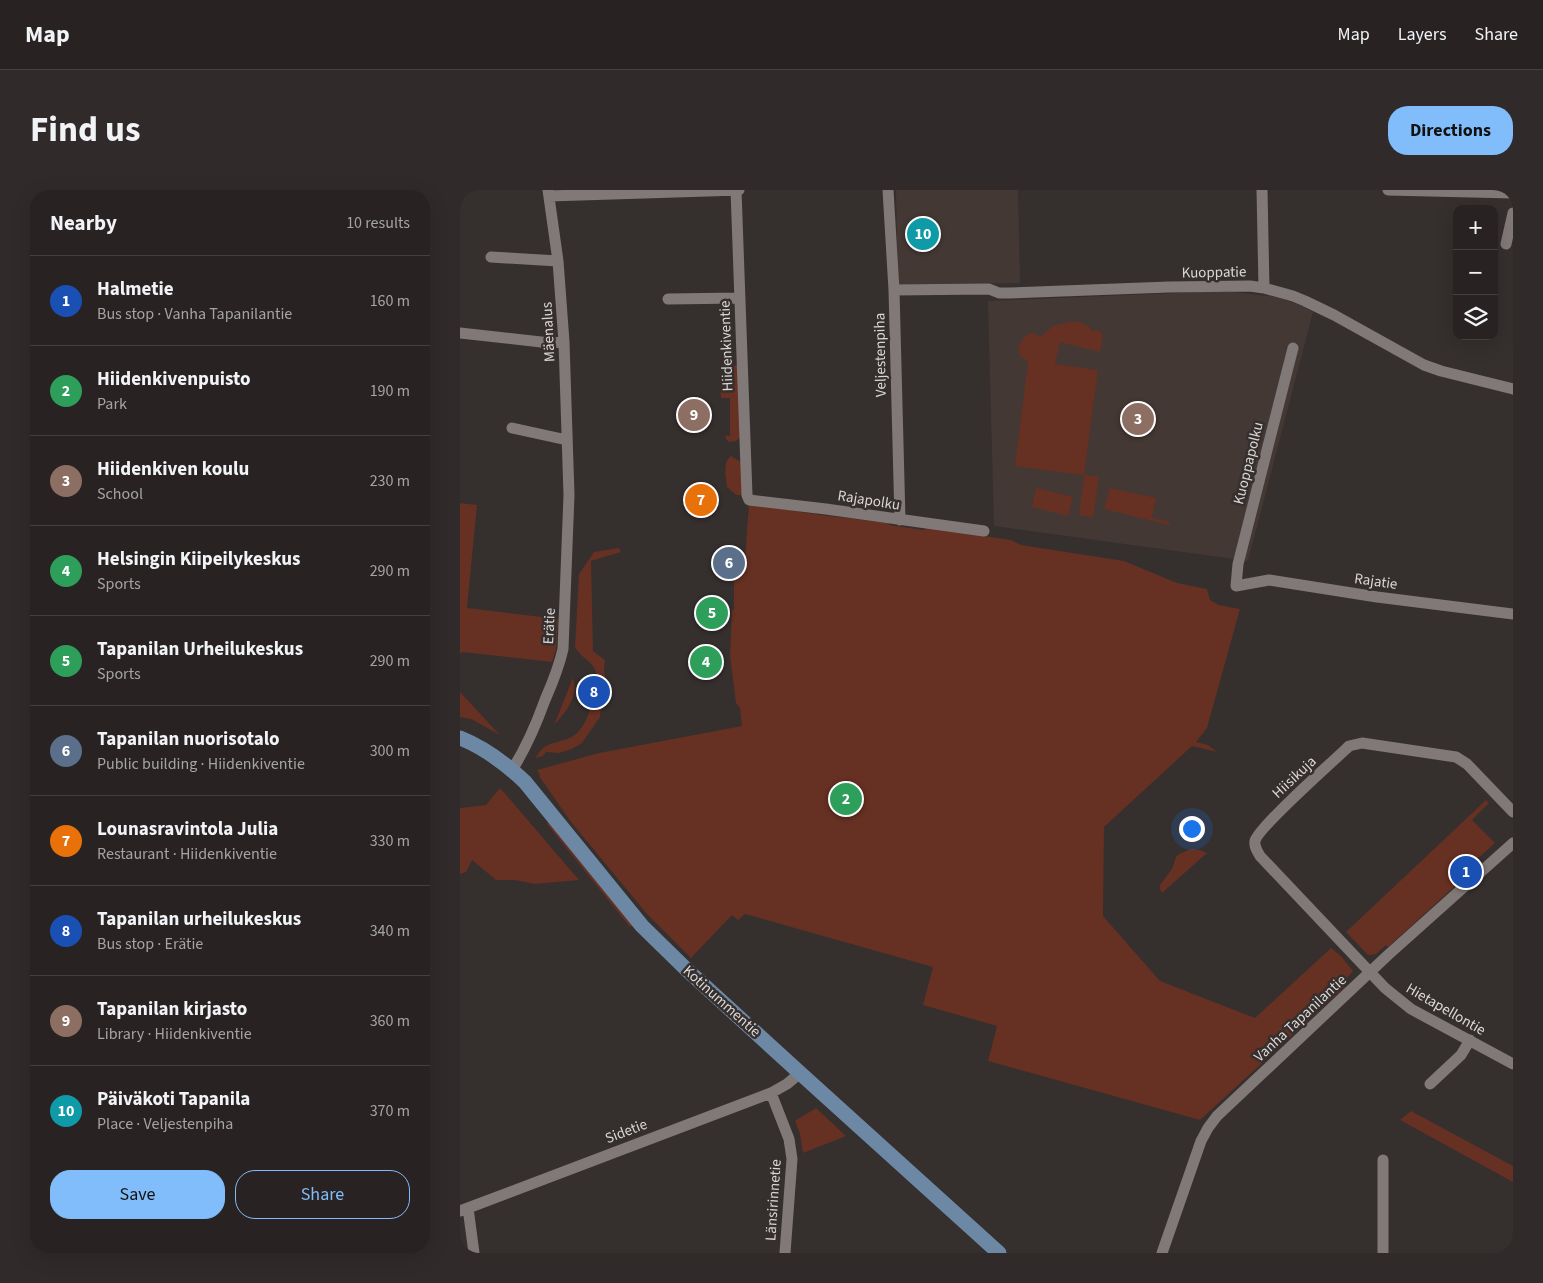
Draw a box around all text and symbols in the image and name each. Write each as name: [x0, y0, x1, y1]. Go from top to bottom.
text: Map: [25, 17, 70, 52]
text: Map: [1338, 22, 1370, 47]
text: Layers: [1398, 22, 1447, 47]
text: Share: [1475, 22, 1518, 47]
text: Find us: [30, 105, 140, 155]
button: Directions: [1388, 106, 1513, 155]
map controls: [1453, 205, 1498, 340]
button: +: [1453, 205, 1498, 250]
text: Nearby: [50, 208, 117, 238]
text: 10 results: [346, 212, 410, 234]
pin: 10: [907, 215, 939, 253]
button: −: [1453, 250, 1498, 295]
street label: Kuoppatie: [1181, 261, 1247, 284]
text: Halmetie: [97, 276, 174, 303]
text: 1: [62, 290, 70, 312]
text: 160 m: [370, 290, 410, 312]
button: layers: [1453, 295, 1498, 340]
street label: Hiidenkiventie: [714, 300, 739, 392]
street label: Mäenalus: [536, 301, 561, 362]
text: Bus stop · Vanha Tapanilantie: [97, 303, 292, 325]
street label: Veljestenpiha: [869, 313, 892, 397]
text: Hiidenkivenpuisto: [97, 366, 250, 393]
text: 2: [62, 380, 70, 402]
text: 190 m: [370, 380, 410, 402]
text: Park: [97, 393, 127, 415]
pin: 9: [678, 396, 710, 434]
pin: 3: [1122, 400, 1154, 438]
street label: Kuoppapolku: [1228, 420, 1269, 507]
text: Hiidenkiven koulu: [97, 456, 249, 483]
text: 3: [62, 470, 70, 492]
text: 230 m: [370, 470, 410, 492]
pin: 7: [685, 481, 717, 519]
text: School: [97, 483, 143, 505]
street label: Rajapolku: [836, 485, 902, 516]
pin: 6: [713, 544, 745, 582]
text: Helsingin Kiipeilykeskus: [97, 546, 301, 573]
text: 4: [62, 560, 70, 582]
text: 290 m: [370, 560, 410, 582]
street label: Rajatie: [1353, 568, 1399, 595]
text: Sports: [97, 573, 141, 595]
pin: 5: [696, 594, 728, 632]
street label: Erätie: [538, 607, 561, 645]
text: Tapanilan Urheilukeskus: [97, 636, 303, 663]
pin: 4: [690, 643, 722, 681]
text: 5: [62, 650, 70, 672]
text: 290 m: [370, 650, 410, 672]
text: Sports: [97, 663, 141, 685]
pin: 8: [578, 673, 610, 711]
text: Tapanilan nuorisotalo: [97, 726, 280, 753]
text: 6: [62, 740, 70, 762]
text: 300 m: [370, 740, 410, 762]
street label: Hiisikuja: [1268, 751, 1321, 803]
text: Public building · Hiidenkiventie: [97, 753, 305, 775]
pin: 2: [830, 780, 862, 818]
text: Lounasravintola Julia: [97, 816, 278, 843]
your location: [1179, 816, 1205, 842]
text: 7: [62, 830, 70, 852]
text: 330 m: [370, 830, 410, 852]
text: Restaurant · Hiidenkiventie: [97, 843, 277, 865]
pin: 1: [1450, 853, 1482, 891]
text: Tapanilan urheilukeskus: [97, 906, 301, 933]
text: 8: [62, 920, 70, 942]
text: 340 m: [370, 920, 410, 942]
text: Bus stop · Erätie: [97, 933, 203, 955]
street label: Kotinummentie: [678, 961, 765, 1042]
street label: Vanha Tapanilantie: [1249, 970, 1351, 1067]
street label: Hietapellontie: [1402, 978, 1490, 1041]
text: Tapanilan kirjasto: [97, 996, 247, 1023]
text: 9: [62, 1010, 70, 1032]
text: 360 m: [370, 1010, 410, 1032]
text: Library · Hiidenkiventie: [97, 1023, 252, 1045]
text: Päiväkoti Tapanila: [97, 1086, 250, 1113]
text: 10: [58, 1100, 74, 1122]
text: 370 m: [370, 1100, 410, 1122]
text: Place · Veljestenpiha: [97, 1113, 233, 1135]
street label: Sidetie: [602, 1114, 650, 1149]
street label: Länsirinnetie: [760, 1158, 787, 1242]
button: Save: [50, 1170, 225, 1219]
button: Share: [235, 1170, 410, 1219]

